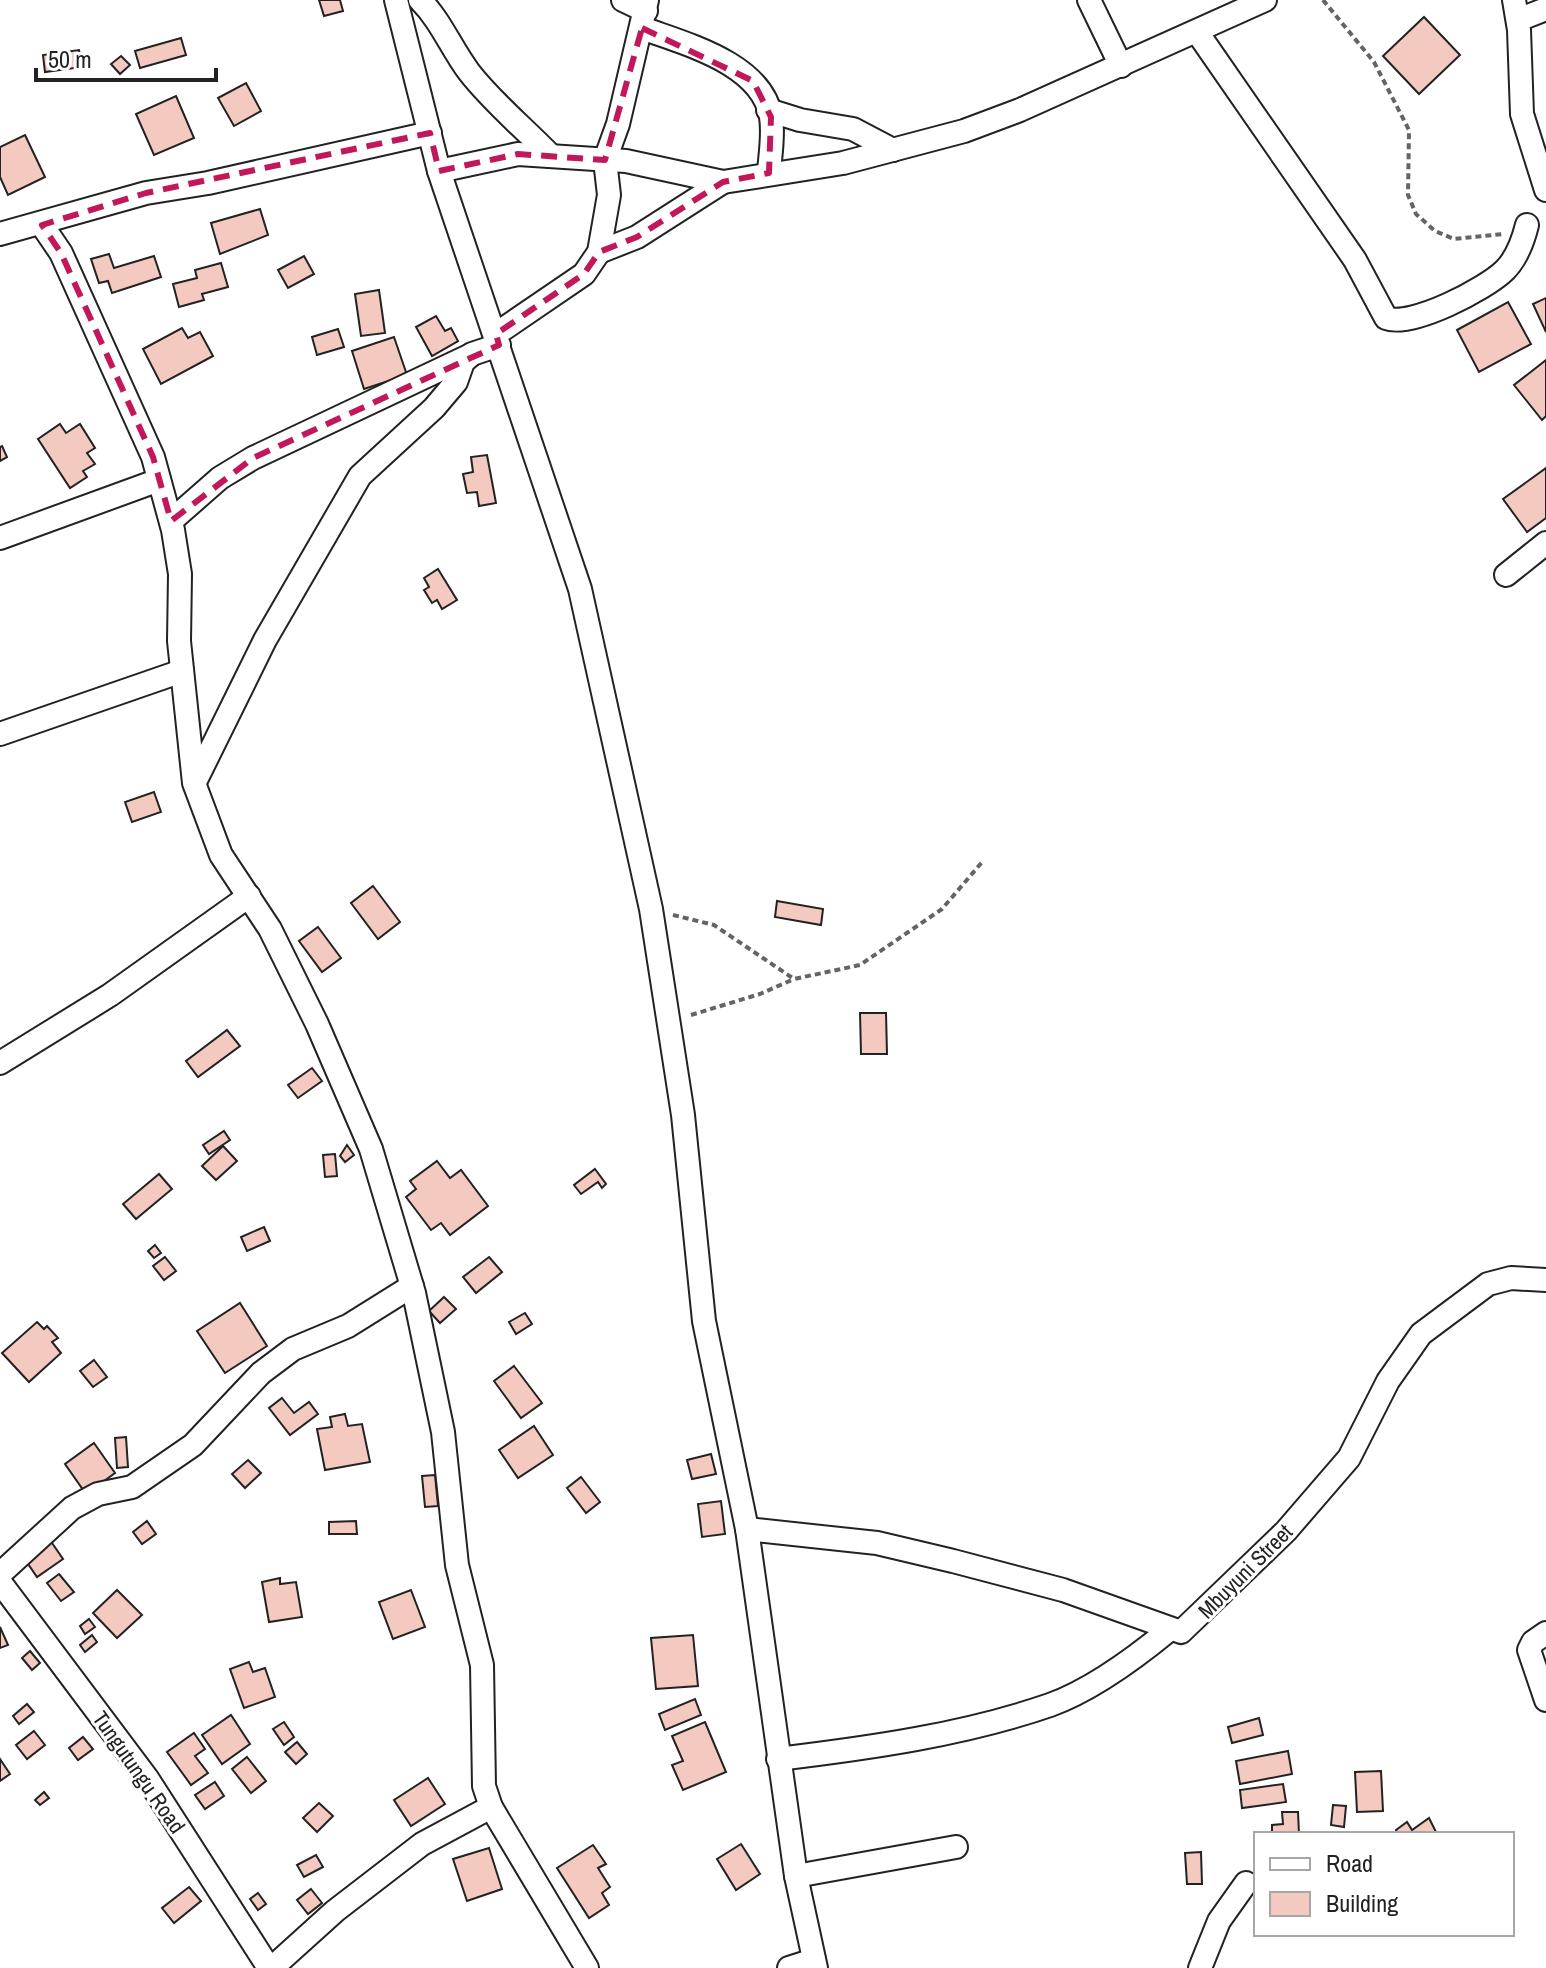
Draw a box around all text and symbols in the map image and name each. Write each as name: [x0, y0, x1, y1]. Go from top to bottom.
scale bar: [36, 32, 216, 82]
text: 50 m: [48, 43, 92, 75]
street label: Mbuyuni Street: [1191, 1517, 1299, 1625]
street label: Tungutungu Road: [86, 1705, 192, 1839]
legend: [1254, 1832, 1514, 1936]
text: Road: [1326, 1847, 1373, 1879]
text: Building: [1326, 1887, 1398, 1919]

